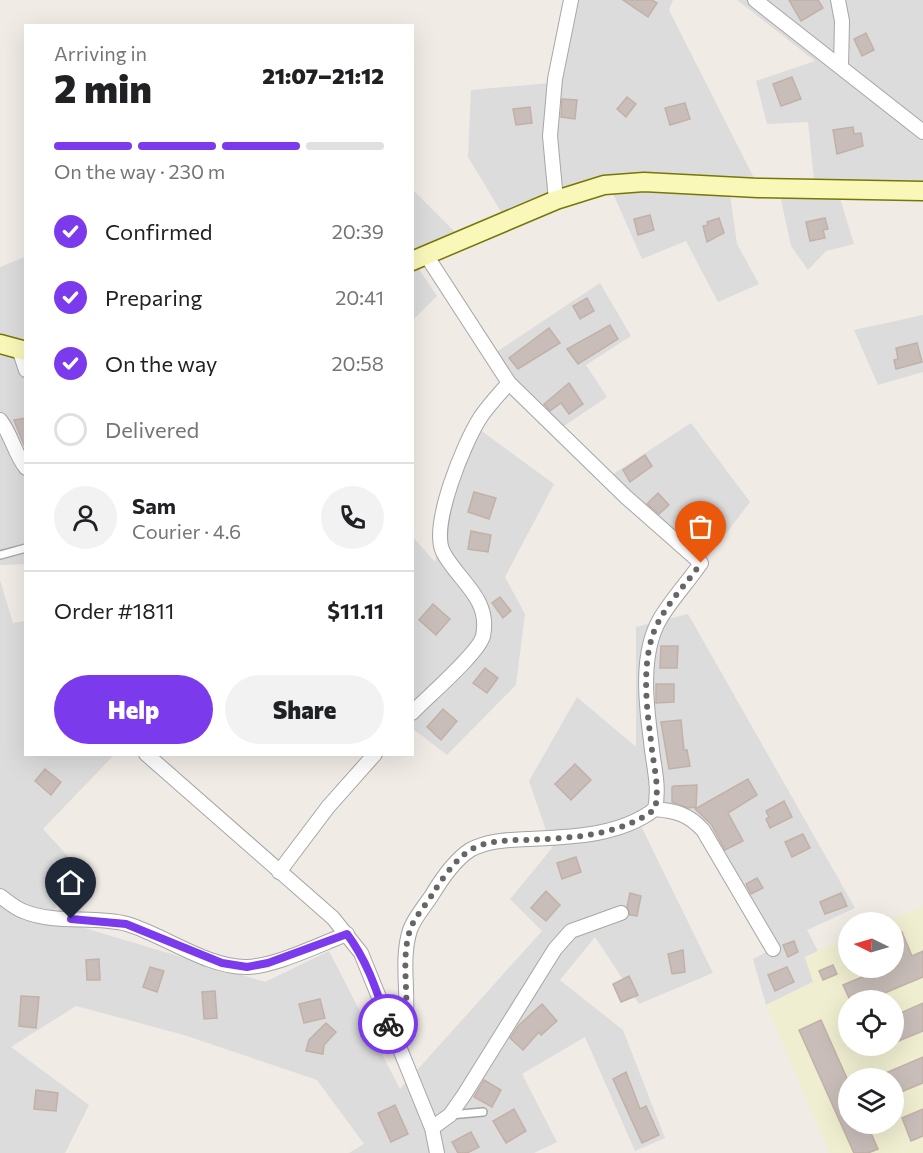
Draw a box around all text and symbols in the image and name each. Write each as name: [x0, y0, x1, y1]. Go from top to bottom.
text: Arriving in: [54, 41, 147, 65]
text: 21:07–21:12: [262, 62, 384, 89]
text: 2 min: [54, 63, 152, 111]
text: On the way · 230 m: [54, 159, 225, 183]
icon: check: [54, 215, 87, 248]
text: Confirmed: [105, 218, 212, 245]
text: 20:39: [332, 219, 384, 243]
icon: check: [54, 281, 87, 314]
text: Preparing: [105, 284, 202, 311]
text: 20:41: [335, 285, 384, 309]
icon: check: [54, 347, 87, 380]
text: On the way: [105, 350, 217, 377]
text: 20:58: [332, 351, 384, 375]
text: Delivered: [105, 416, 199, 443]
button: person: [54, 486, 117, 549]
button: phone: [321, 486, 384, 549]
text: Sam: [132, 492, 176, 519]
pin: [675, 501, 726, 563]
icon: bag: [684, 510, 717, 543]
text: Courier · 4.6: [132, 519, 241, 543]
text: Order #1811: [54, 597, 174, 624]
text: $11.11: [327, 597, 384, 624]
button: Help: [54, 675, 213, 744]
button: Share: [225, 675, 384, 744]
pin: [45, 857, 96, 919]
icon: home: [54, 866, 87, 899]
north arrow: [838, 912, 904, 978]
map controls: [838, 912, 904, 1134]
button: locate: [838, 990, 904, 1056]
courier: [358, 994, 418, 1054]
icon: bike: [372, 1008, 405, 1041]
button: layers: [838, 1068, 904, 1134]

